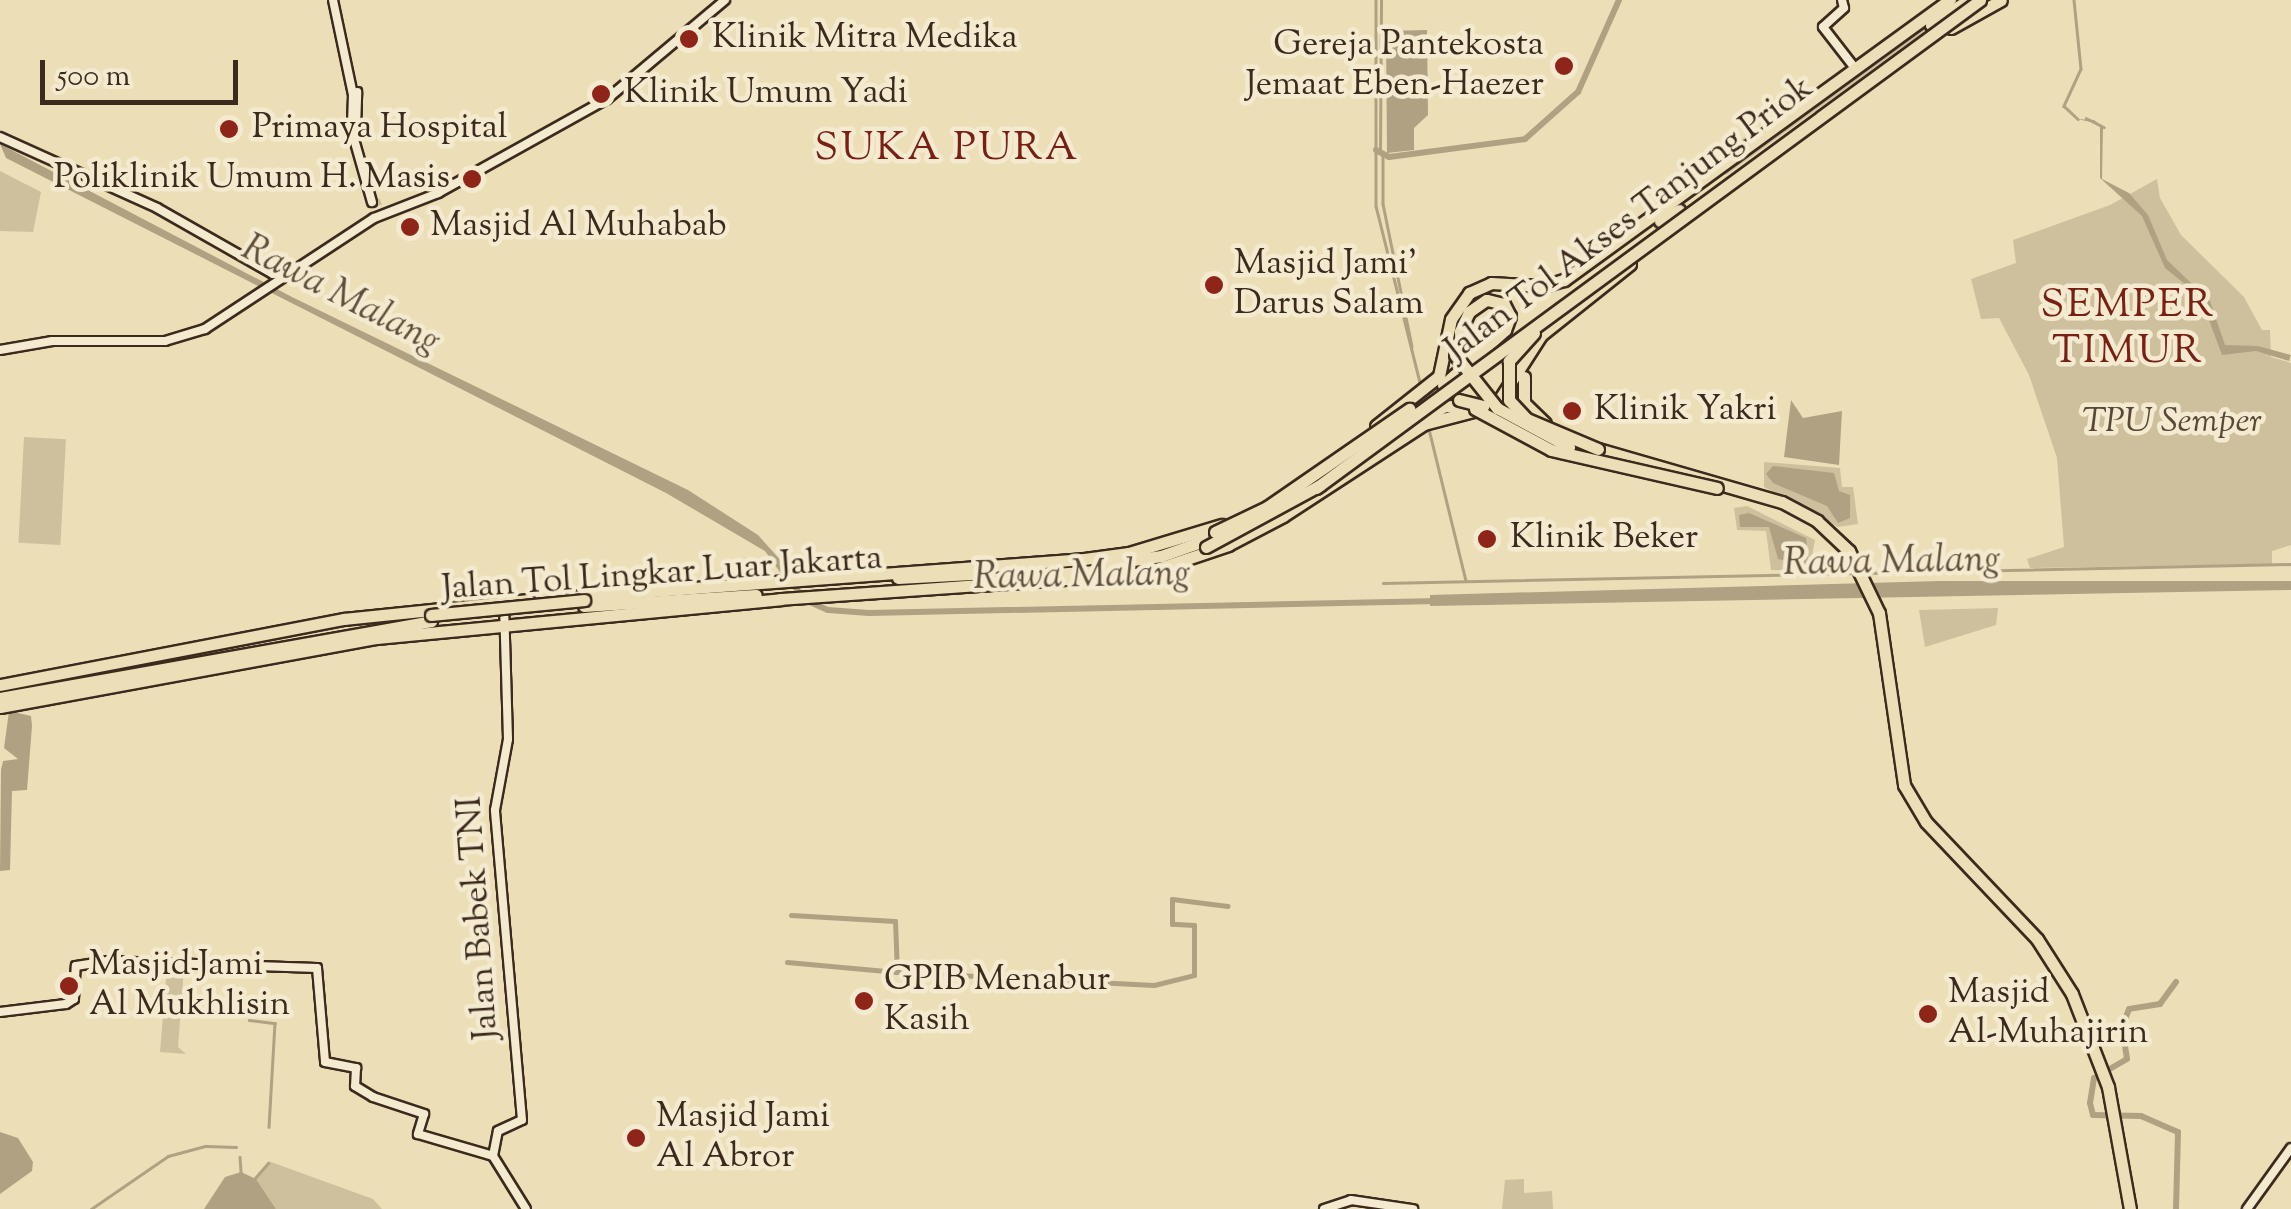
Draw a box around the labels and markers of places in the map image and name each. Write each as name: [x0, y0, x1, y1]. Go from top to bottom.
place label: Klinik Mitra Medika: [712, 18, 1018, 60]
place label: Gereja Pantekosta Jemaat Eben-Haezer: [1246, 25, 1544, 107]
marker: Klinik Mitra Medika: [676, 26, 702, 52]
marker: Gereja Pantekosta Jemaat Eben-Haezer: [1553, 55, 1575, 77]
place label: Klinik Umum Yadi: [624, 73, 908, 115]
marker: Klinik Umum Yadi: [588, 81, 614, 107]
place label: Primaya Hospital: [252, 108, 508, 150]
marker: Primaya Hospital: [216, 116, 242, 142]
place label: Poliklinik Umum H. Masis: [54, 158, 450, 200]
marker: Poliklinik Umum H. Masis: [459, 166, 485, 192]
place label: Masjid Al Muhabab: [430, 206, 727, 248]
marker: Masjid Al Muhabab: [399, 216, 421, 238]
place label: Masjid Jami' Darus Salam: [1234, 244, 1424, 326]
marker: Masjid Jami' Darus Salam: [1203, 274, 1225, 296]
place label: Klinik Yakri: [1594, 390, 1776, 432]
marker: Klinik Yakri: [1559, 398, 1585, 424]
place label: Klinik Beker: [1510, 518, 1698, 560]
marker: Klinik Beker: [1474, 526, 1500, 552]
place label: Masjid Jami Al Mukhlisin: [89, 945, 290, 1027]
place label: GPIB Menabur Kasih: [884, 960, 1110, 1042]
place label: Masjid Al-Muhajirin: [1948, 973, 2149, 1055]
marker: Masjid Jami Al Mukhlisin: [58, 975, 80, 997]
marker: GPIB Menabur Kasih: [853, 990, 875, 1012]
marker: Masjid Al-Muhajirin: [1917, 1003, 1939, 1025]
place label: Masjid Jami Al Abror: [656, 1097, 830, 1179]
marker: Masjid Jami Al Abror: [625, 1127, 647, 1149]

